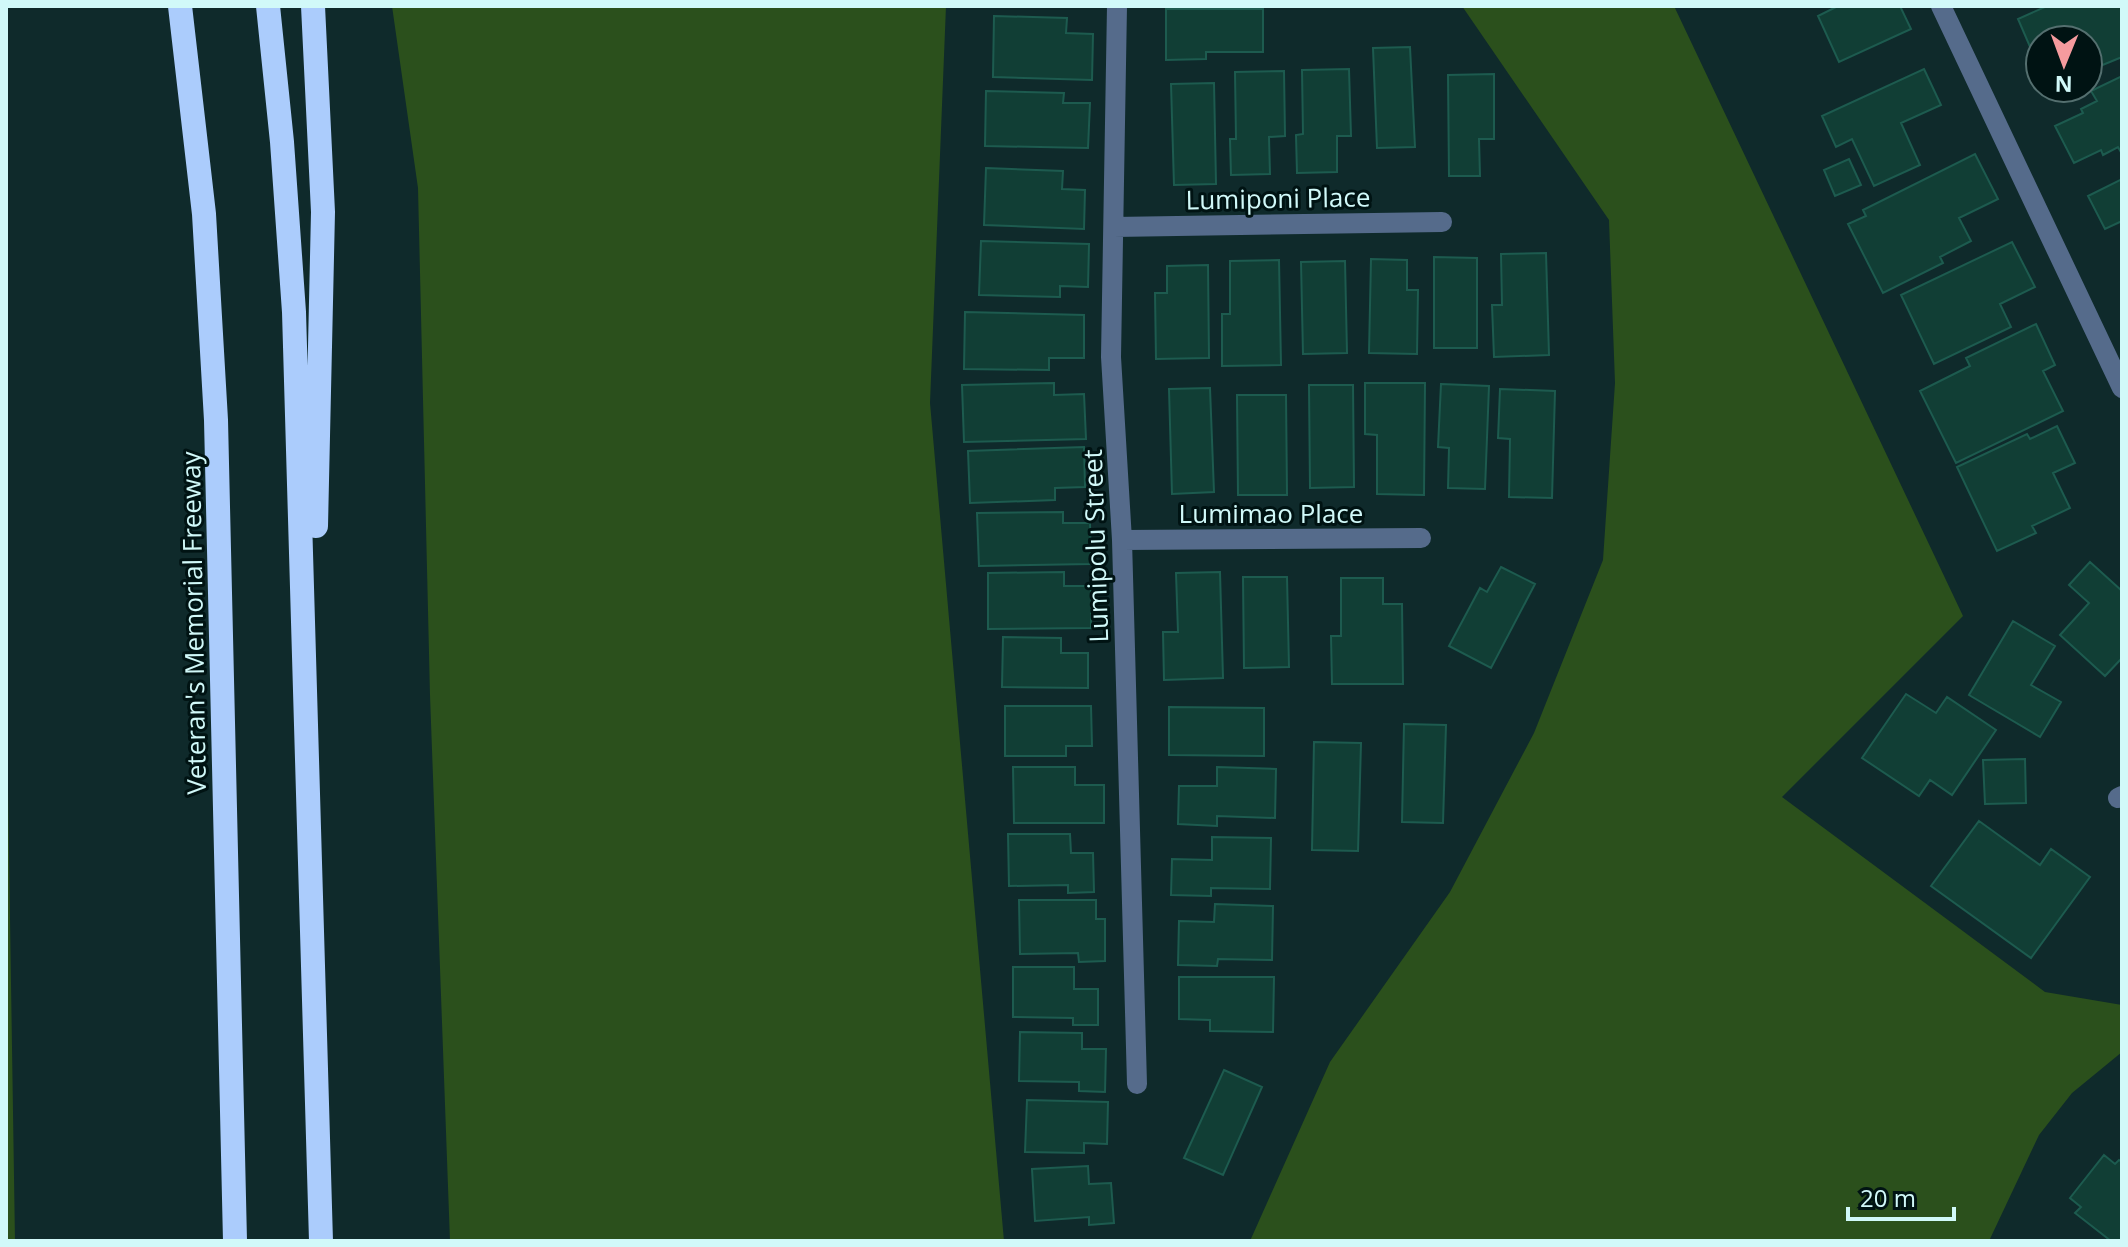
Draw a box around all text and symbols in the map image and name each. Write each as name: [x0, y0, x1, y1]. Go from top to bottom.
north arrow: [2024, 24, 2104, 104]
text: N: [2054, 70, 2073, 100]
street label: Lumiponi Place: [1185, 178, 1371, 218]
street label: Lumipolu Street: [1074, 449, 1116, 643]
street label: Veteran's Memorial Freeway: [172, 450, 214, 795]
street label: Lumimao Place: [1179, 495, 1363, 531]
scale bar: [1848, 1171, 1954, 1221]
text: 20 m: [1860, 1181, 1916, 1214]

